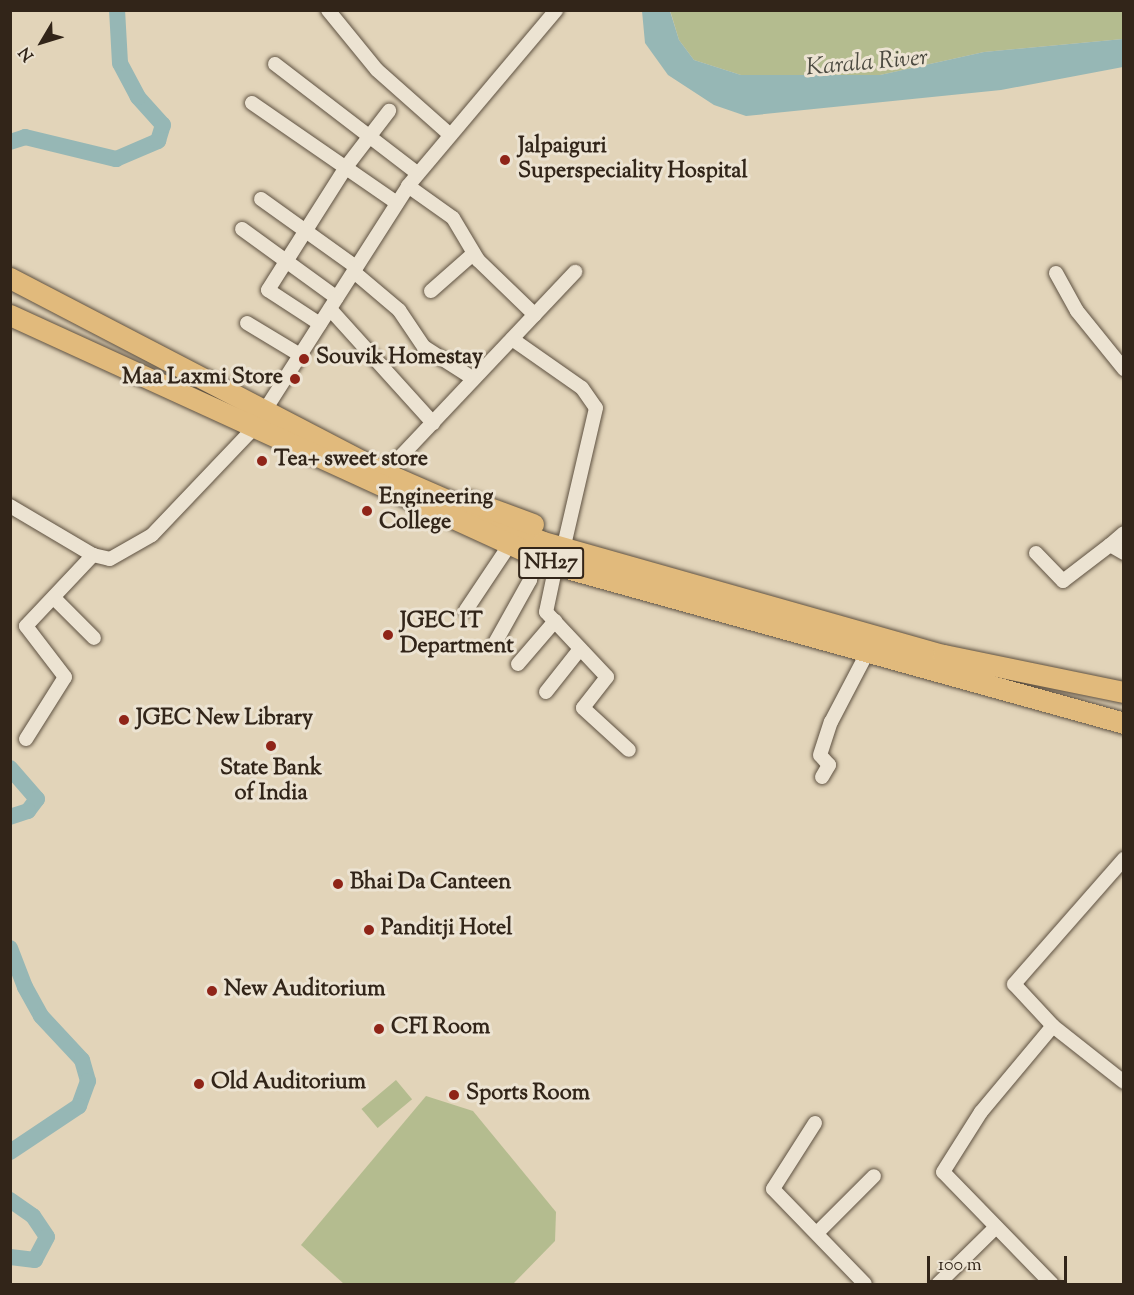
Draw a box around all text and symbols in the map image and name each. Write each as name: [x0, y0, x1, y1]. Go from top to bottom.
north arrow: [12, 12, 72, 72]
text: N: [14, 41, 40, 66]
water label: Karala River: [805, 44, 929, 84]
place label: Jalpaiguri Superspeciality Hospital: [518, 134, 748, 186]
marker: Jalpaiguri Superspeciality Hospital: [496, 151, 514, 169]
place label: Souvik Homestay: [316, 346, 483, 372]
marker: Souvik Homestay: [297, 352, 311, 366]
place label: Maa Laxmi Store: [122, 366, 283, 392]
marker: Maa Laxmi Store: [288, 372, 302, 386]
place label: Tea+ sweet store: [274, 448, 428, 474]
marker: Tea+ sweet store: [255, 454, 269, 468]
place label: Engineering College: [379, 485, 493, 536]
marker: Engineering College: [360, 504, 374, 518]
road number: NH27: [518, 545, 584, 581]
place label: JGEC IT Department: [400, 609, 514, 660]
marker: JGEC IT Department: [381, 628, 395, 642]
place label: JGEC New Library: [136, 707, 313, 733]
marker: JGEC New Library: [117, 713, 131, 727]
marker: State Bank of India: [264, 739, 278, 753]
place label: State Bank of India: [220, 756, 322, 807]
place label: Bhai Da Canteen: [350, 871, 511, 897]
marker: Bhai Da Canteen: [331, 877, 345, 891]
place label: Panditji Hotel: [381, 917, 512, 943]
marker: Panditji Hotel: [362, 923, 376, 937]
place label: New Auditorium: [224, 978, 385, 1004]
marker: New Auditorium: [205, 984, 219, 998]
place label: CFI Room: [391, 1016, 490, 1042]
marker: CFI Room: [372, 1022, 386, 1036]
place label: Old Auditorium: [211, 1071, 366, 1097]
marker: Old Auditorium: [192, 1077, 206, 1091]
place label: Sports Room: [466, 1082, 590, 1108]
marker: Sports Room: [447, 1088, 461, 1102]
scale bar: [930, 1244, 1070, 1282]
text: 100 m: [938, 1253, 982, 1279]

